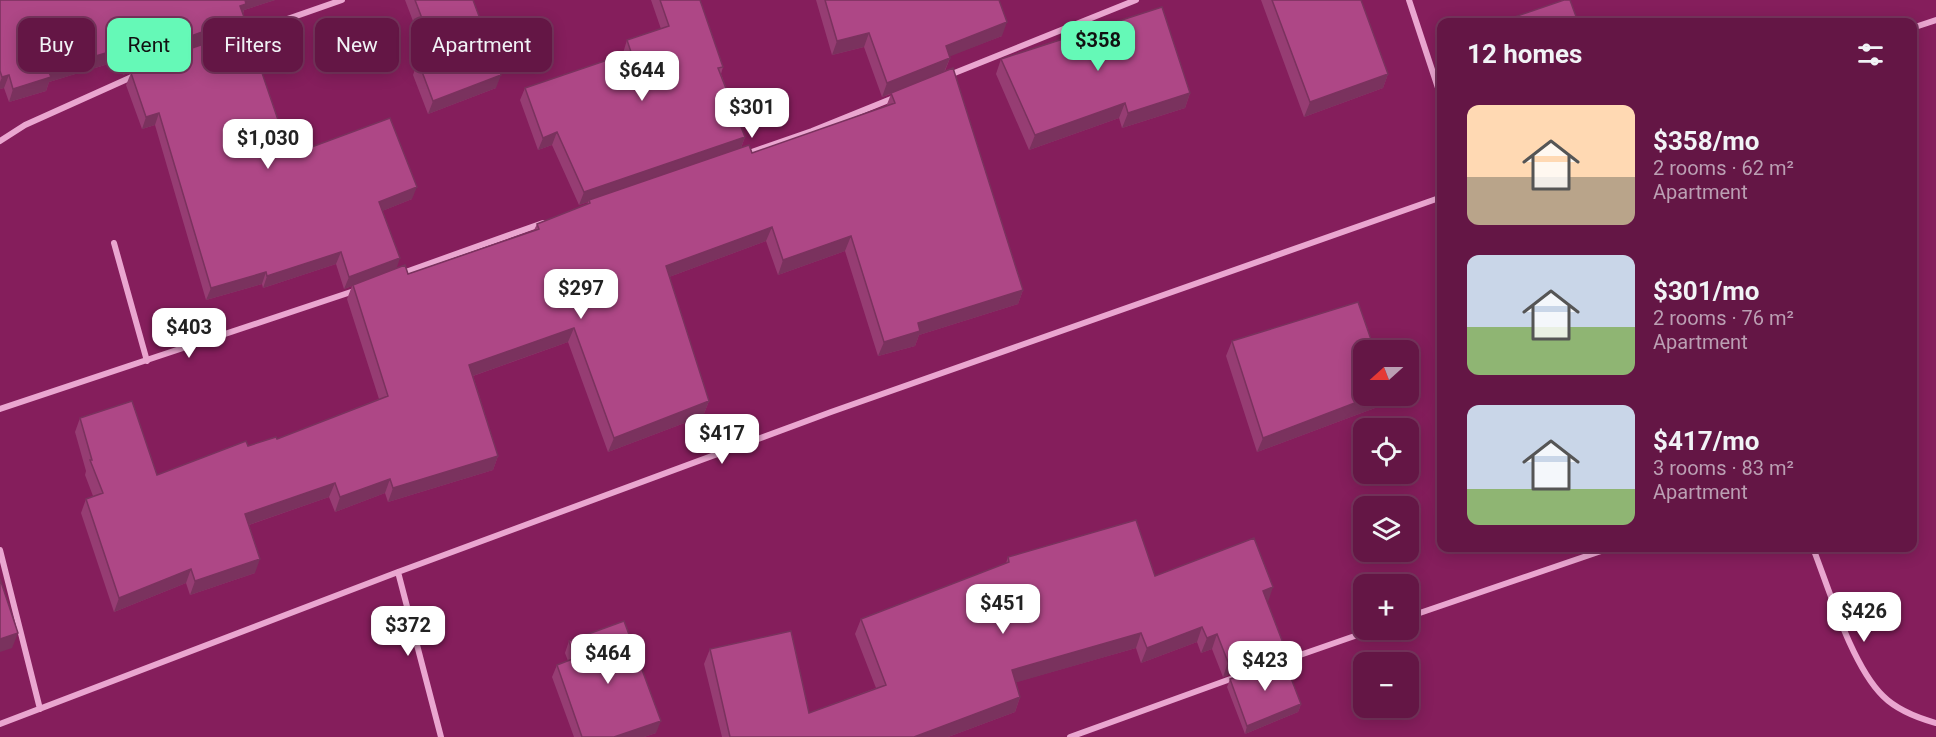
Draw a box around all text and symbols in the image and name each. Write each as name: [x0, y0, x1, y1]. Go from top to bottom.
chip: Buy: [18, 18, 95, 72]
chip: Rent: [107, 18, 191, 72]
chip: Filters: [203, 18, 303, 72]
chip: New: [315, 18, 399, 72]
chip: Apartment: [411, 18, 552, 72]
pin: $358: [1062, 21, 1134, 72]
text: $358: [1075, 28, 1121, 52]
icon: filters: [1854, 38, 1887, 71]
text: 12 homes: [1467, 39, 1582, 69]
pin: $644: [606, 51, 678, 102]
text: $644: [619, 58, 665, 82]
pin: $301: [716, 88, 788, 139]
text: $301: [729, 95, 775, 119]
pin: $1,030: [219, 119, 317, 170]
text: $1,030: [237, 126, 299, 150]
text: $358/mo: [1653, 126, 1760, 156]
icon: home: [1515, 129, 1587, 201]
text: 2 rooms · 62 m²: [1653, 156, 1794, 180]
text: Apartment: [1653, 180, 1748, 204]
pin: $297: [545, 269, 617, 320]
text: $297: [558, 276, 604, 300]
text: $301/mo: [1653, 276, 1760, 306]
icon: home: [1515, 279, 1587, 351]
text: 2 rooms · 76 m²: [1653, 306, 1794, 330]
pin: $403: [153, 308, 225, 359]
text: $403: [166, 315, 212, 339]
text: Apartment: [1653, 330, 1748, 354]
north arrow: [1353, 340, 1419, 406]
map controls: [1353, 340, 1419, 718]
pin: $417: [686, 414, 758, 465]
button: locate: [1353, 418, 1419, 484]
text: $417: [699, 421, 745, 445]
text: $417/mo: [1653, 426, 1760, 456]
icon: home: [1515, 429, 1587, 501]
text: 3 rooms · 83 m²: [1653, 456, 1794, 480]
text: Apartment: [1653, 480, 1748, 504]
button: layers: [1353, 496, 1419, 562]
button: +: [1353, 574, 1419, 640]
pin: $451: [967, 584, 1039, 635]
text: $451: [980, 591, 1026, 615]
pin: $426: [1828, 592, 1900, 643]
text: $426: [1841, 599, 1887, 623]
pin: $372: [372, 606, 444, 657]
text: $372: [385, 613, 431, 637]
pin: $464: [572, 634, 644, 685]
text: $464: [585, 641, 631, 665]
pin: $423: [1229, 641, 1301, 692]
text: $423: [1242, 648, 1288, 672]
button: −: [1353, 652, 1419, 718]

